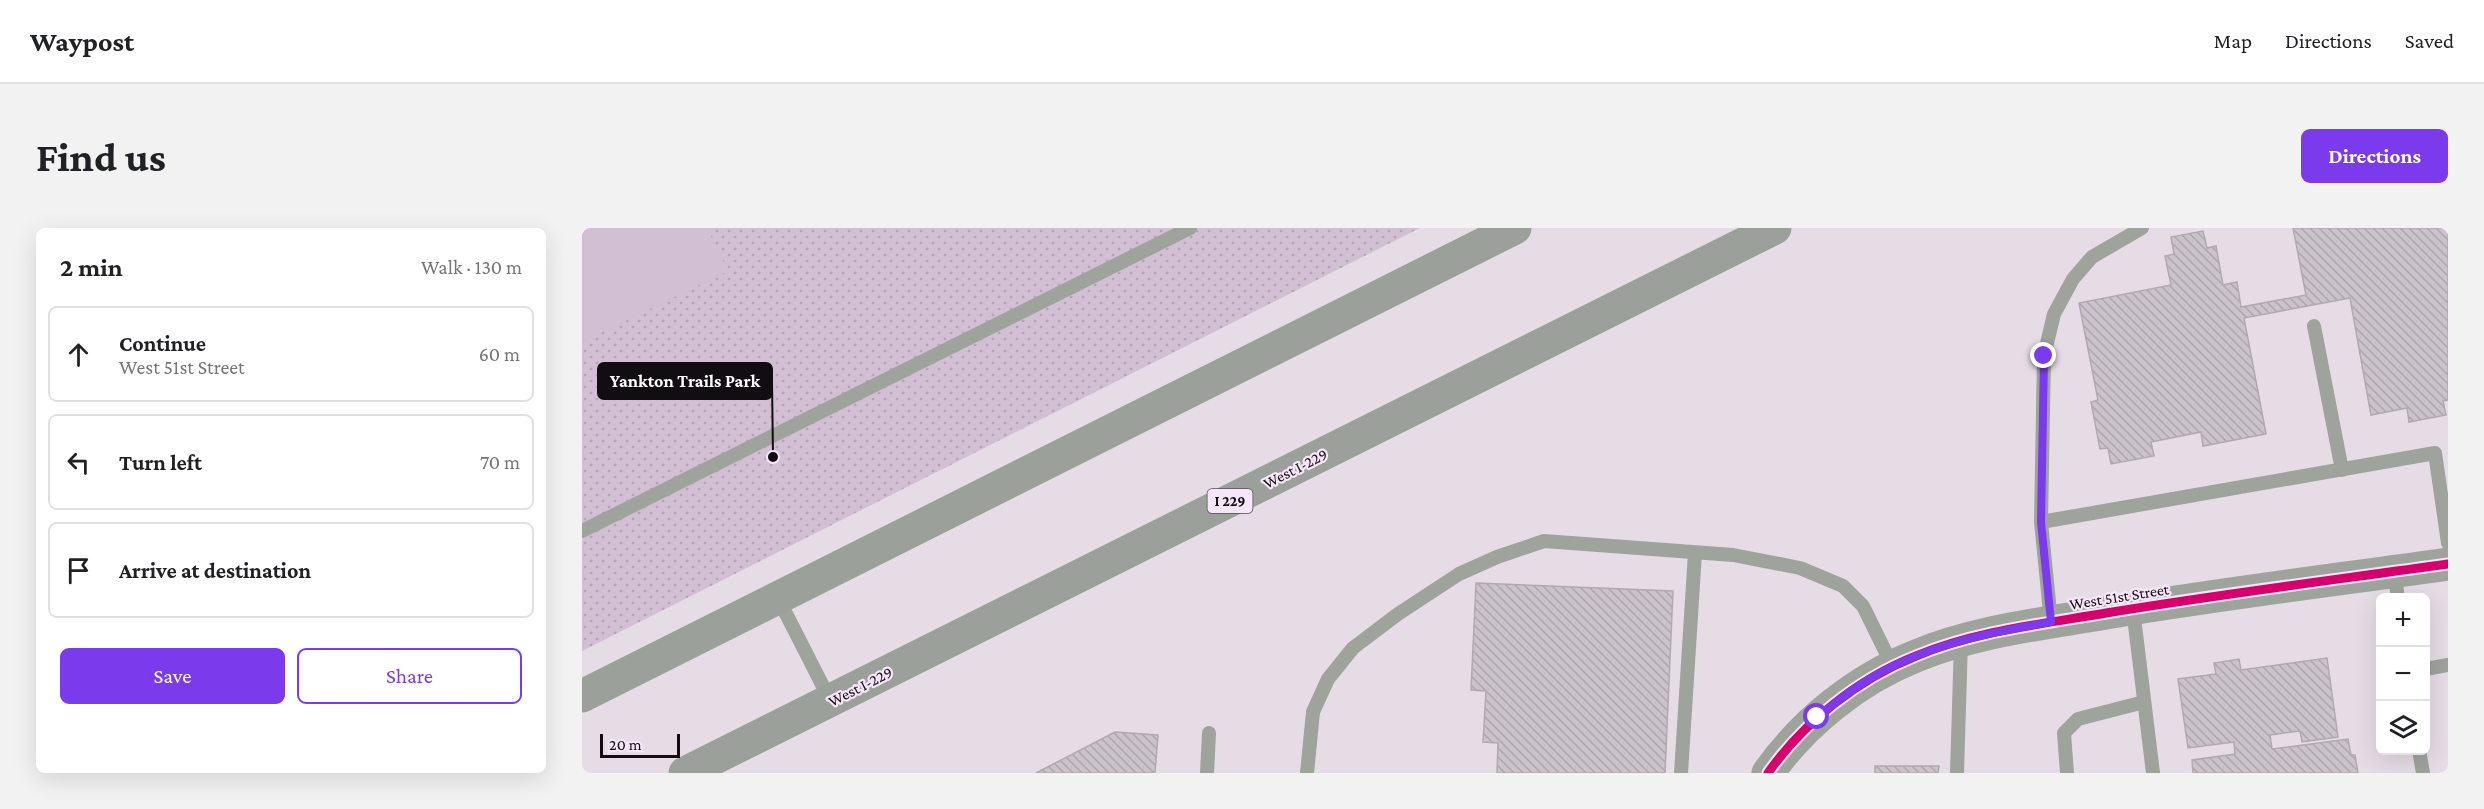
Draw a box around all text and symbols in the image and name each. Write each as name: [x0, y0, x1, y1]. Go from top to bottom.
text: Waypost: [30, 26, 134, 57]
text: Map: [2214, 29, 2252, 53]
text: Directions: [2285, 29, 2372, 53]
text: Saved: [2405, 29, 2454, 53]
button: Directions: [2301, 129, 2448, 183]
text: Find us: [36, 133, 166, 180]
text: 2 min: [60, 253, 123, 282]
text: Walk · 130 m: [421, 256, 522, 278]
text: Continue: [119, 331, 206, 356]
icon: ahead: [62, 338, 95, 371]
route end: [2030, 342, 2056, 368]
text: 60 m: [479, 343, 520, 365]
text: West 51st Street: [119, 356, 245, 378]
callout: Yankton Trails Park: [598, 363, 772, 399]
text: Yankton Trails Park: [610, 371, 760, 391]
street label: West I-229: [1260, 445, 1330, 492]
icon: left: [62, 446, 95, 479]
text: Turn left: [119, 450, 202, 475]
text: 70 m: [480, 451, 520, 473]
road number: I 229: [1208, 489, 1252, 513]
icon: arrive: [62, 554, 95, 587]
text: Arrive at destination: [119, 558, 311, 583]
street label: West 51st Street: [2068, 580, 2171, 613]
map controls: [2376, 593, 2430, 755]
button: +: [2376, 593, 2430, 647]
button: −: [2376, 647, 2430, 701]
button: Save: [60, 648, 285, 704]
button: Share: [297, 648, 522, 704]
street label: West I-229: [825, 663, 895, 710]
button: layers: [2376, 701, 2430, 755]
route start: [1803, 703, 1829, 729]
scale bar: [600, 731, 680, 758]
text: 20 m: [609, 736, 642, 753]

